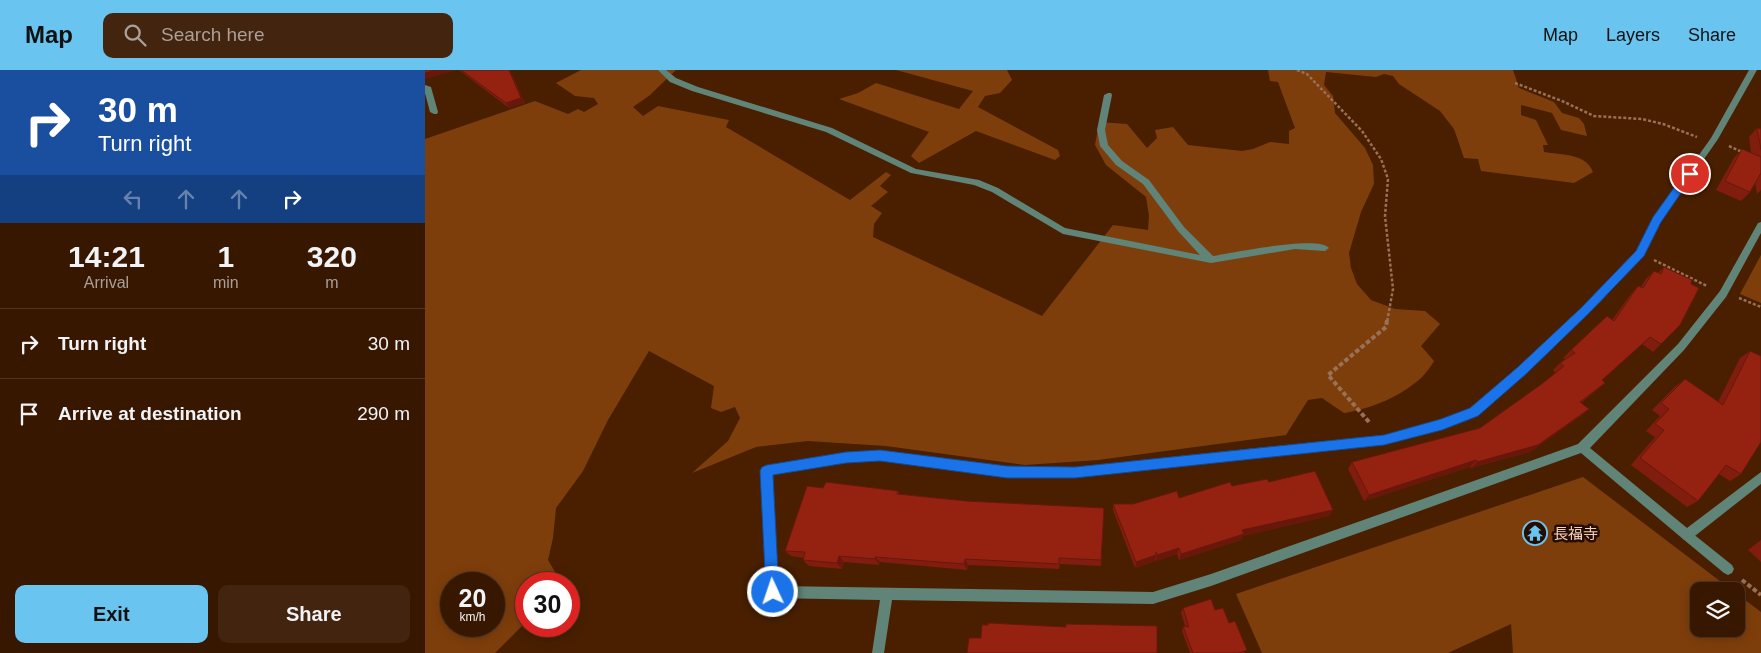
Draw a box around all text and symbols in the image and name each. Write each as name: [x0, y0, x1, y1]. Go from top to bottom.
search box: [103, 13, 453, 58]
text: Map: [25, 21, 73, 48]
icon: search: [121, 21, 149, 49]
text: Search here: [161, 24, 265, 45]
text: Map: [1543, 25, 1578, 45]
text: Layers: [1606, 25, 1660, 45]
text: Share: [1688, 25, 1736, 45]
icon: right: [15, 90, 80, 155]
text: 30 m: [98, 90, 178, 129]
text: Turn right: [98, 131, 191, 156]
pin: [1669, 153, 1711, 195]
icon: arrive: [1676, 160, 1704, 188]
icon: left: [119, 185, 147, 213]
icon: ahead: [172, 185, 200, 213]
icon: ahead: [225, 185, 253, 213]
icon: right: [278, 185, 306, 213]
text: 14:21: [68, 240, 145, 273]
text: 1: [217, 240, 234, 273]
text: 320: [307, 240, 357, 273]
text: Arrival: [84, 274, 129, 291]
text: min: [213, 274, 239, 291]
text: m: [325, 274, 338, 291]
icon: right: [15, 330, 43, 358]
text: Turn right: [58, 333, 146, 354]
text: 30 m: [368, 333, 410, 354]
icon: arrive: [15, 400, 43, 428]
text: Arrive at destination: [58, 403, 242, 424]
text: 290 m: [357, 403, 410, 424]
temple icon: 長福寺: [1522, 520, 1548, 546]
place label: 長福寺: [1553, 525, 1598, 542]
position arrow: [746, 565, 798, 617]
speed limit sign: 30: [515, 572, 580, 637]
map controls: [1690, 582, 1745, 637]
button: layers: [1690, 582, 1745, 637]
text: 20: [459, 584, 486, 612]
button: Exit: [15, 585, 208, 643]
button: Share: [218, 585, 410, 643]
text: km/h: [459, 610, 486, 624]

